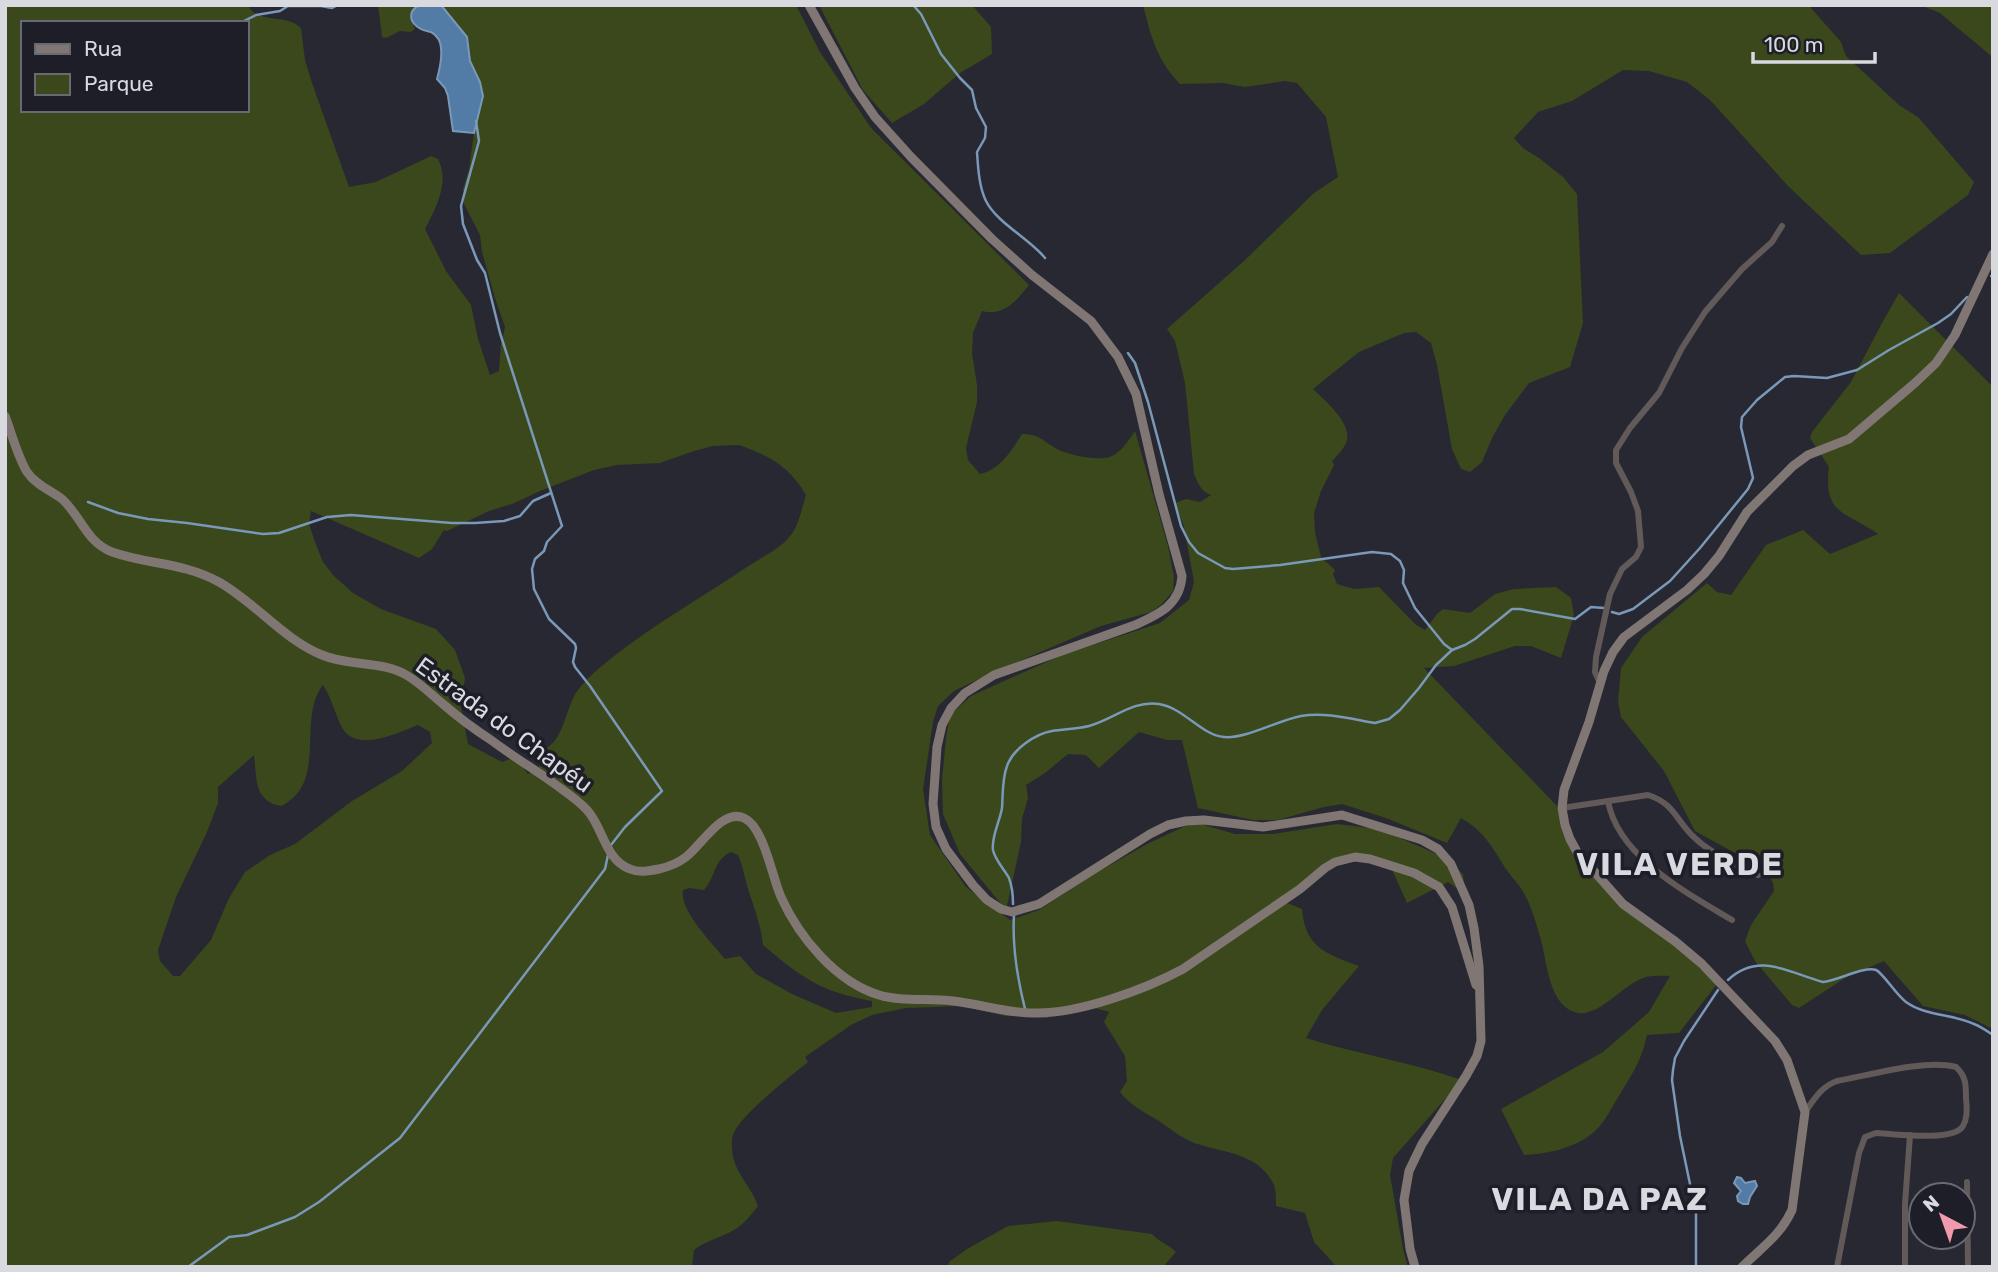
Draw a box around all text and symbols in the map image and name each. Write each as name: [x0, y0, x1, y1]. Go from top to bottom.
legend: [21, 21, 248, 112]
scale bar: [1753, 21, 1876, 65]
text: 100 m: [1764, 32, 1823, 57]
text: Rua: [84, 36, 122, 61]
text: Parque: [84, 71, 154, 96]
street label: Estrada do Chapéu: [410, 651, 598, 799]
district label: VILA VERDE: [1576, 845, 1784, 883]
district label: VILA DA PAZ: [1491, 1180, 1709, 1218]
north arrow: [1907, 1181, 1977, 1251]
text: N: [1918, 1190, 1944, 1217]

